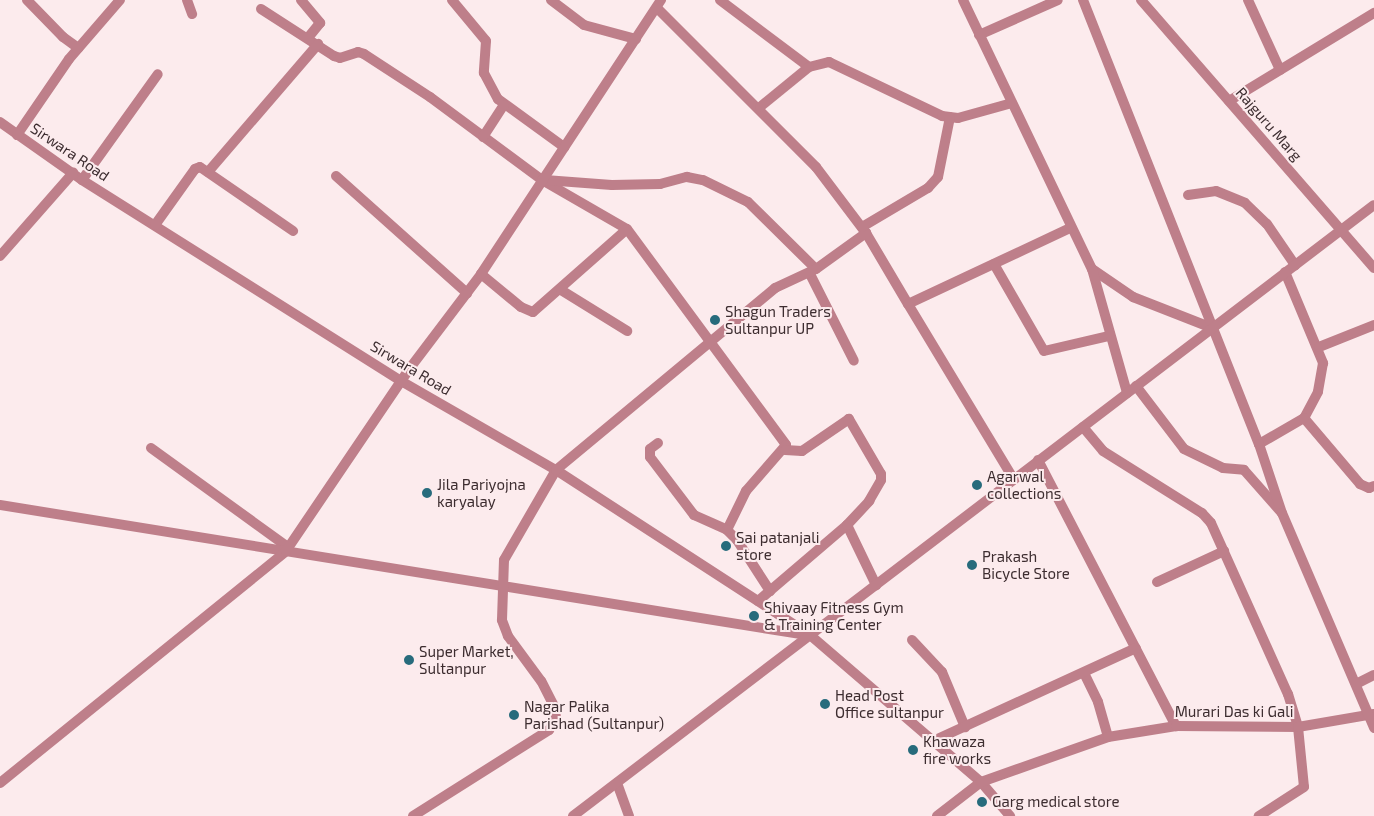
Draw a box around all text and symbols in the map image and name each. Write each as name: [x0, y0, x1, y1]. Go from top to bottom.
street label: Rajguru Marg: [1232, 83, 1306, 165]
street label: Sirwara Road: [27, 119, 113, 185]
place label: Shagun Traders Sultanpur UP: [725, 302, 831, 337]
marker: Shagun Traders Sultanpur UP: [709, 314, 721, 326]
street label: Sirwara Road: [367, 337, 455, 399]
place label: Agarwal collections: [987, 467, 1061, 502]
place label: Jila Pariyojna karyalay: [437, 475, 526, 510]
marker: Agarwal collections: [971, 479, 983, 491]
marker: Jila Pariyojna karyalay: [421, 487, 433, 499]
place label: Sai patanjali store: [736, 528, 819, 563]
marker: Sai patanjali store: [720, 540, 732, 552]
place label: Prakash Bicycle Store: [982, 547, 1070, 582]
marker: Prakash Bicycle Store: [966, 559, 978, 571]
place label: Shivaay Fitness Gym & Training Center: [764, 598, 904, 633]
marker: Shivaay Fitness Gym & Training Center: [748, 610, 760, 622]
place label: Super Market, Sultanpur: [419, 642, 514, 677]
marker: Super Market, Sultanpur: [403, 654, 415, 666]
place label: Head Post Office sultanpur: [835, 686, 944, 721]
place label: Nagar Palika Parishad (Sultanpur): [524, 697, 664, 732]
marker: Head Post Office sultanpur: [819, 698, 831, 710]
street label: Murari Das ki Gali: [1175, 703, 1293, 721]
marker: Nagar Palika Parishad (Sultanpur): [508, 709, 520, 721]
place label: Khawaza fire works: [923, 732, 991, 767]
marker: Khawaza fire works: [907, 744, 919, 756]
place label: Garg medical store: [992, 793, 1120, 811]
marker: Garg medical store: [976, 796, 988, 808]

